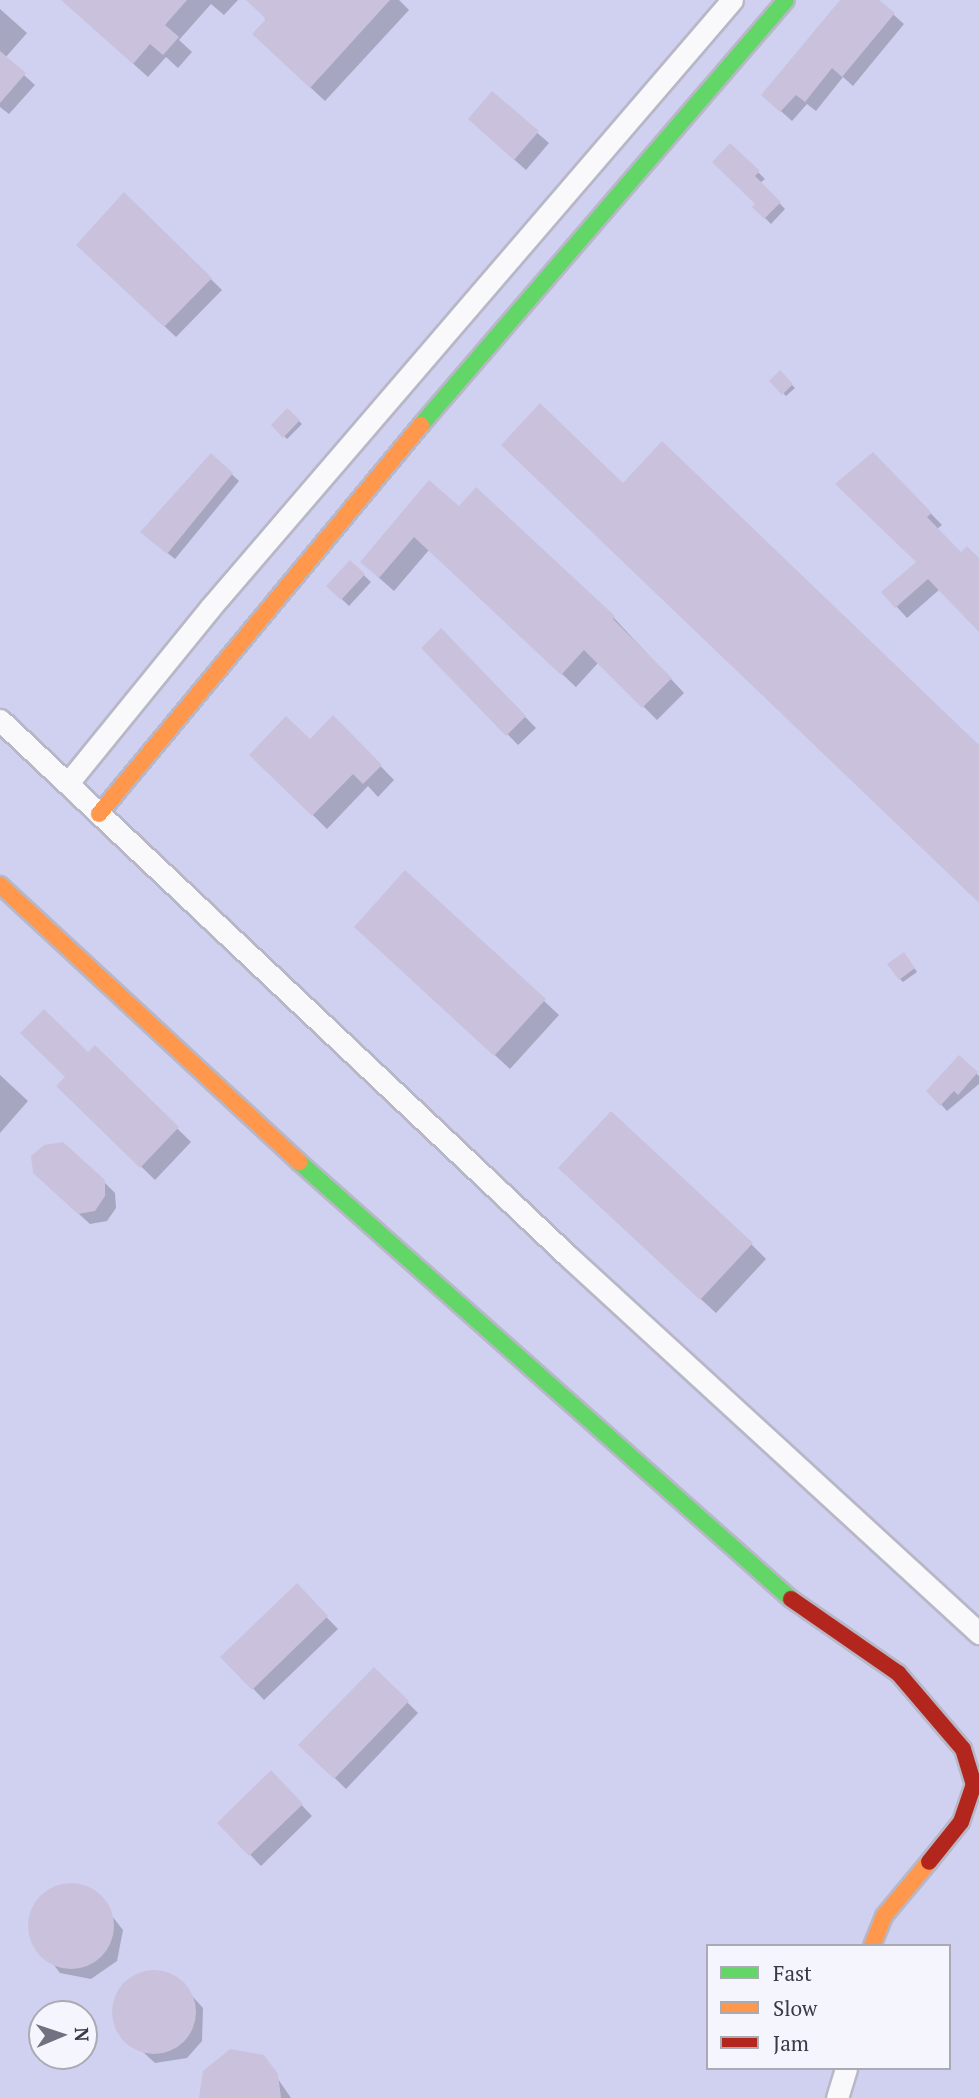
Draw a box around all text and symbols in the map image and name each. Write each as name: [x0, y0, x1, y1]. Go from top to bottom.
legend: [706, 1944, 951, 2070]
text: Fast: [773, 1959, 812, 1987]
text: Slow: [773, 1994, 817, 2022]
north arrow: [28, 2000, 98, 2070]
text: N: [70, 2027, 95, 2042]
text: Jam: [773, 2029, 809, 2057]

